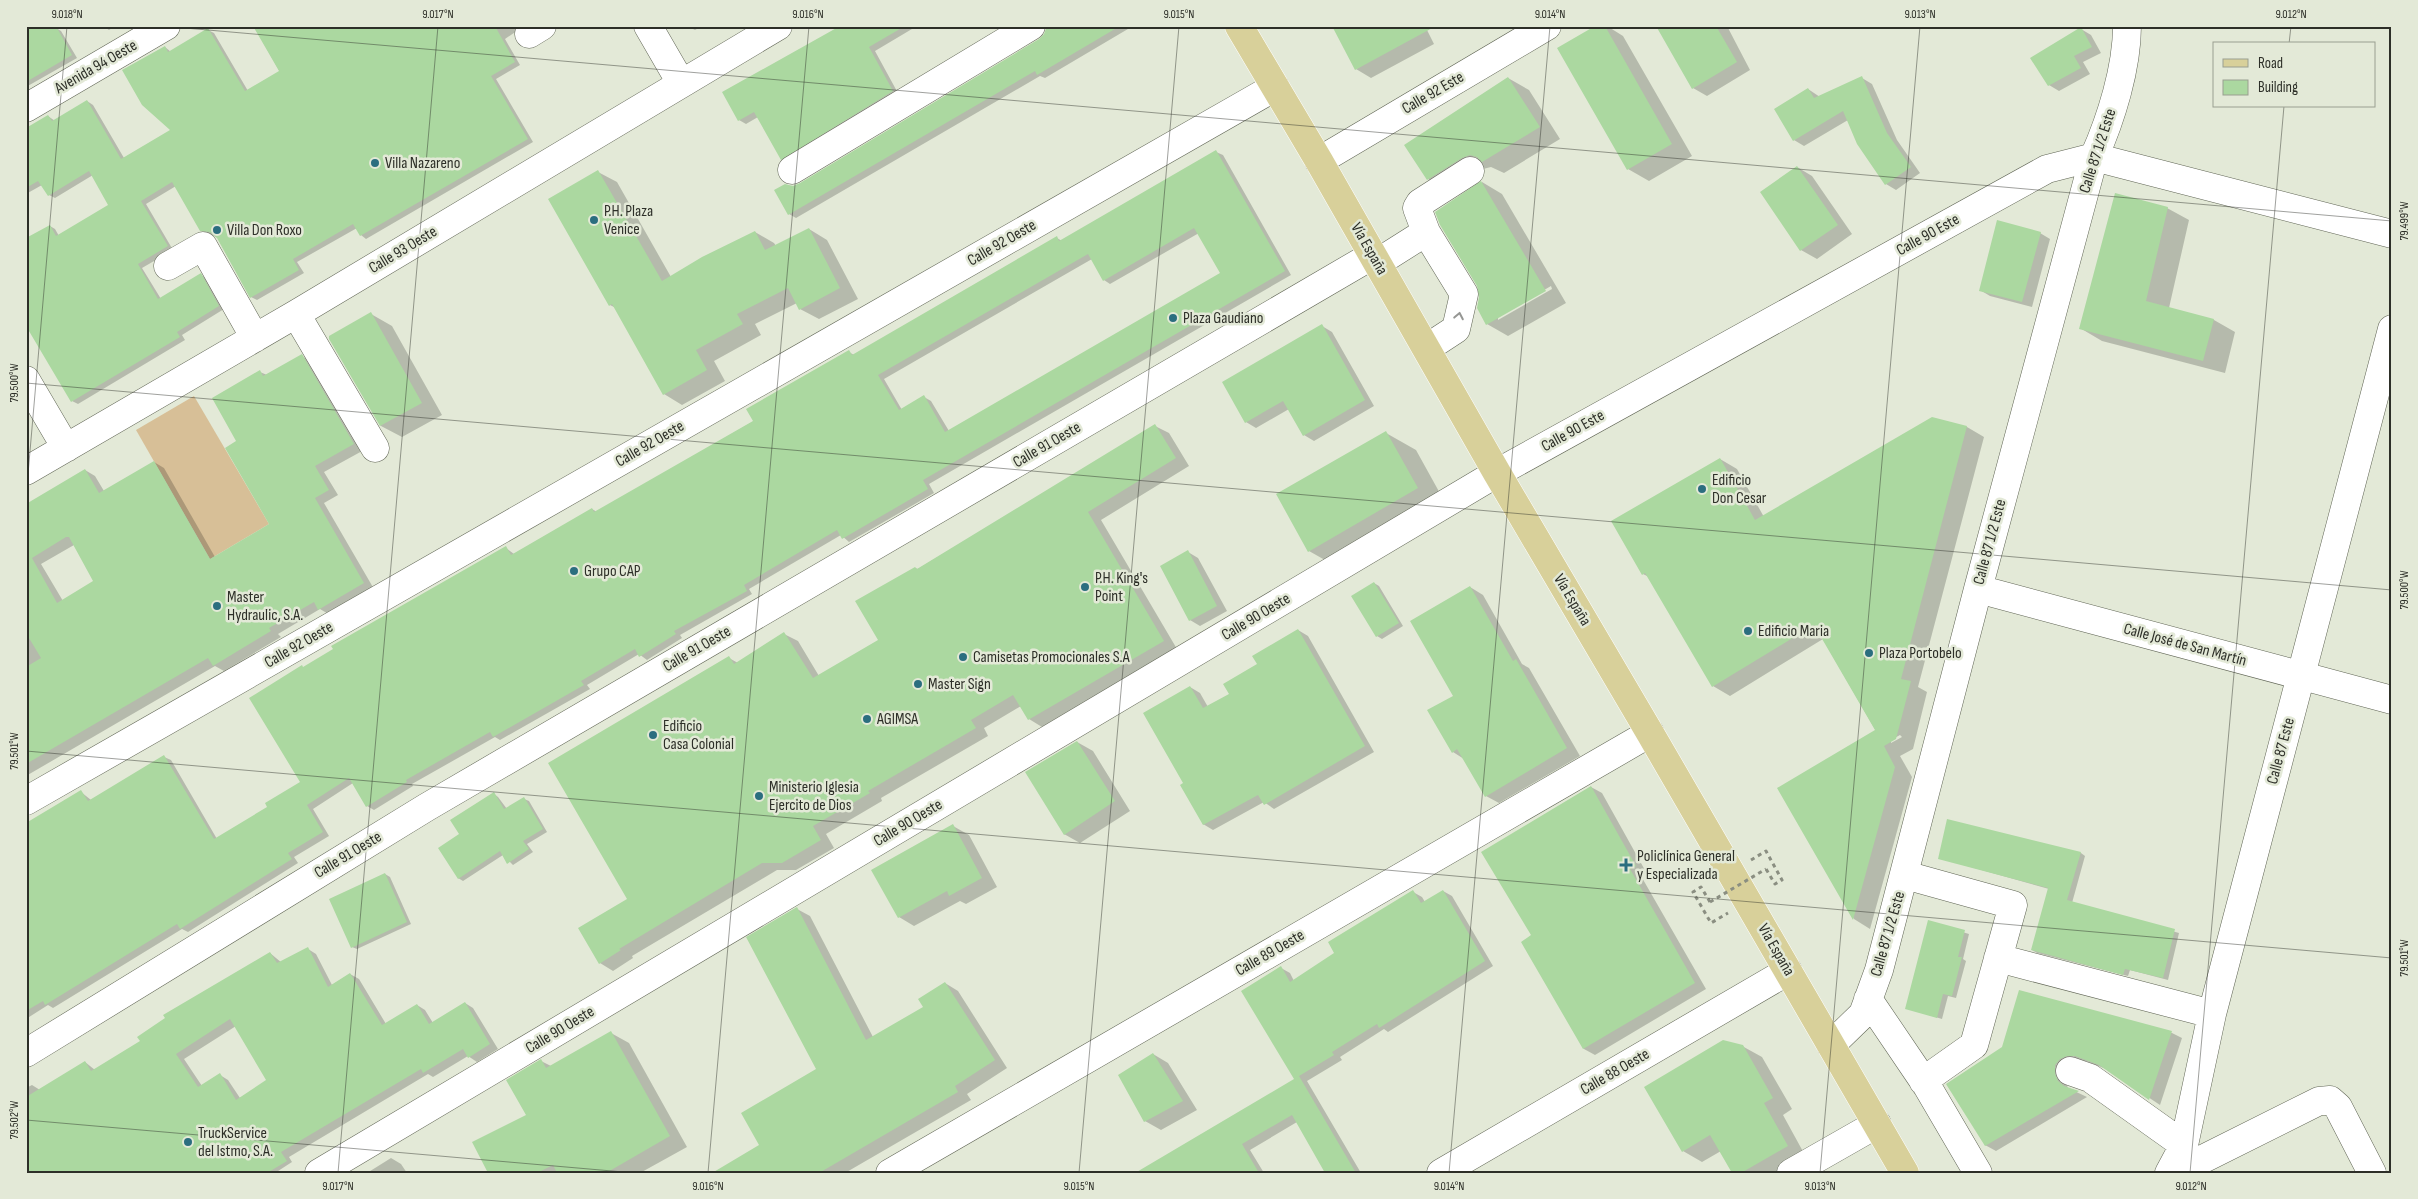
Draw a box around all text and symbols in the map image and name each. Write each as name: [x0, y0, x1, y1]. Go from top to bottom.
text: 9.018°N: [51, 7, 83, 22]
text: 9.017°N: [422, 7, 454, 22]
text: 9.016°N: [792, 7, 824, 22]
text: 9.015°N: [1164, 7, 1194, 22]
text: 9.014°N: [1535, 7, 1565, 22]
text: 9.013°N: [1904, 7, 1936, 22]
text: 9.012°N: [2275, 7, 2307, 22]
street label: Avenida 94 Oeste: [51, 36, 141, 99]
legend: [2213, 42, 2376, 108]
text: Road: [2258, 54, 2283, 73]
street label: Calle 92 Este: [1399, 68, 1467, 118]
text: Building: [2258, 78, 2298, 97]
street label: Calle 87 1/2 Este: [2075, 106, 2121, 196]
place label: Villa Nazareno: [385, 154, 460, 173]
marker: Villa Nazareno: [369, 157, 381, 169]
text: 79.499°W: [2397, 201, 2412, 241]
place label: P.H. Plaza Venice: [604, 202, 653, 239]
street label: Calle 90 Este: [1893, 210, 1963, 260]
marker: P.H. Plaza Venice: [588, 214, 600, 226]
street label: Calle 92 Oeste: [964, 216, 1040, 270]
street label: Vía España: [1347, 220, 1391, 278]
place label: Villa Don Roxo: [227, 221, 302, 240]
street label: Calle 93 Oeste: [365, 222, 441, 278]
marker: Villa Don Roxo: [211, 224, 223, 236]
place label: Plaza Gaudiano: [1183, 309, 1263, 328]
marker: Plaza Gaudiano: [1167, 312, 1179, 324]
one-way arrow: [1453, 312, 1464, 320]
text: 79.500°W: [7, 363, 22, 402]
street label: Calle 90 Este: [1538, 406, 1608, 456]
street label: Calle 92 Oeste: [612, 417, 688, 471]
street label: Calle 91 Oeste: [1010, 418, 1084, 472]
place label: Edificio Don Cesar: [1712, 471, 1767, 508]
marker: Edificio Don Cesar: [1696, 483, 1708, 495]
street label: Calle 87 1/2 Este: [1969, 497, 2011, 587]
place label: Grupo CAP: [584, 562, 641, 581]
marker: Grupo CAP: [568, 565, 580, 577]
place label: P.H. King's Point: [1095, 569, 1148, 606]
text: 79.500°W: [2397, 570, 2412, 609]
street label: Vía España: [1549, 571, 1595, 629]
marker: P.H. King's Point: [1079, 581, 1091, 593]
place label: Master Hydraulic, S.A.: [227, 588, 303, 625]
street label: Calle 90 Oeste: [1218, 589, 1294, 645]
marker: Master Hydraulic, S.A.: [211, 600, 223, 612]
street label: Calle 92 Oeste: [261, 618, 337, 672]
street label: Calle José de San Martín: [2121, 619, 2249, 671]
street label: Calle 91 Oeste: [660, 622, 734, 676]
place label: Edificio Maria: [1758, 622, 1829, 641]
marker: Edificio Maria: [1742, 625, 1754, 637]
place label: Plaza Portobelo: [1879, 644, 1962, 663]
marker: Plaza Portobelo: [1863, 647, 1875, 659]
place label: Camisetas Promocionales S.A: [973, 648, 1130, 667]
marker: Camisetas Promocionales S.A: [957, 651, 969, 663]
place label: Master Sign: [928, 675, 991, 694]
marker: Master Sign: [912, 678, 924, 690]
place label: AGIMSA: [876, 710, 918, 729]
marker: AGIMSA: [861, 713, 873, 725]
street label: Calle 87 Este: [2263, 716, 2299, 786]
place label: Edificio Casa Colonial: [663, 717, 734, 754]
marker: Edificio Casa Colonial: [647, 729, 659, 741]
text: 79.501°W: [7, 732, 22, 770]
place label: Ministerio Iglesia Ejercito de Dios: [769, 778, 859, 815]
marker: Ministerio Iglesia Ejercito de Dios: [753, 790, 765, 802]
street label: Calle 90 Oeste: [870, 795, 946, 851]
street label: Calle 91 Oeste: [311, 828, 385, 882]
place label: Policlínica General y Especializada: [1637, 847, 1735, 884]
marker: Policlínica General y Especializada: [1619, 858, 1633, 872]
street label: Calle 87 1/2 Este: [1867, 889, 1909, 979]
street label: Vía España: [1754, 921, 1798, 979]
street label: Calle 89 Oeste: [1232, 926, 1308, 980]
text: 79.501°W: [2397, 939, 2412, 977]
street label: Calle 90 Oeste: [522, 1002, 598, 1058]
street label: Calle 88 Oeste: [1577, 1045, 1653, 1099]
text: 79.502°W: [7, 1101, 22, 1139]
place label: TruckService del Istmo, S.A.: [198, 1124, 273, 1161]
marker: TruckService del Istmo, S.A.: [182, 1136, 194, 1148]
text: 9.017°N: [322, 1179, 354, 1194]
text: 9.016°N: [692, 1179, 724, 1194]
text: 9.015°N: [1064, 1179, 1094, 1194]
text: 9.014°N: [1434, 1179, 1464, 1194]
text: 9.013°N: [1804, 1179, 1836, 1194]
text: 9.012°N: [2175, 1179, 2207, 1194]

